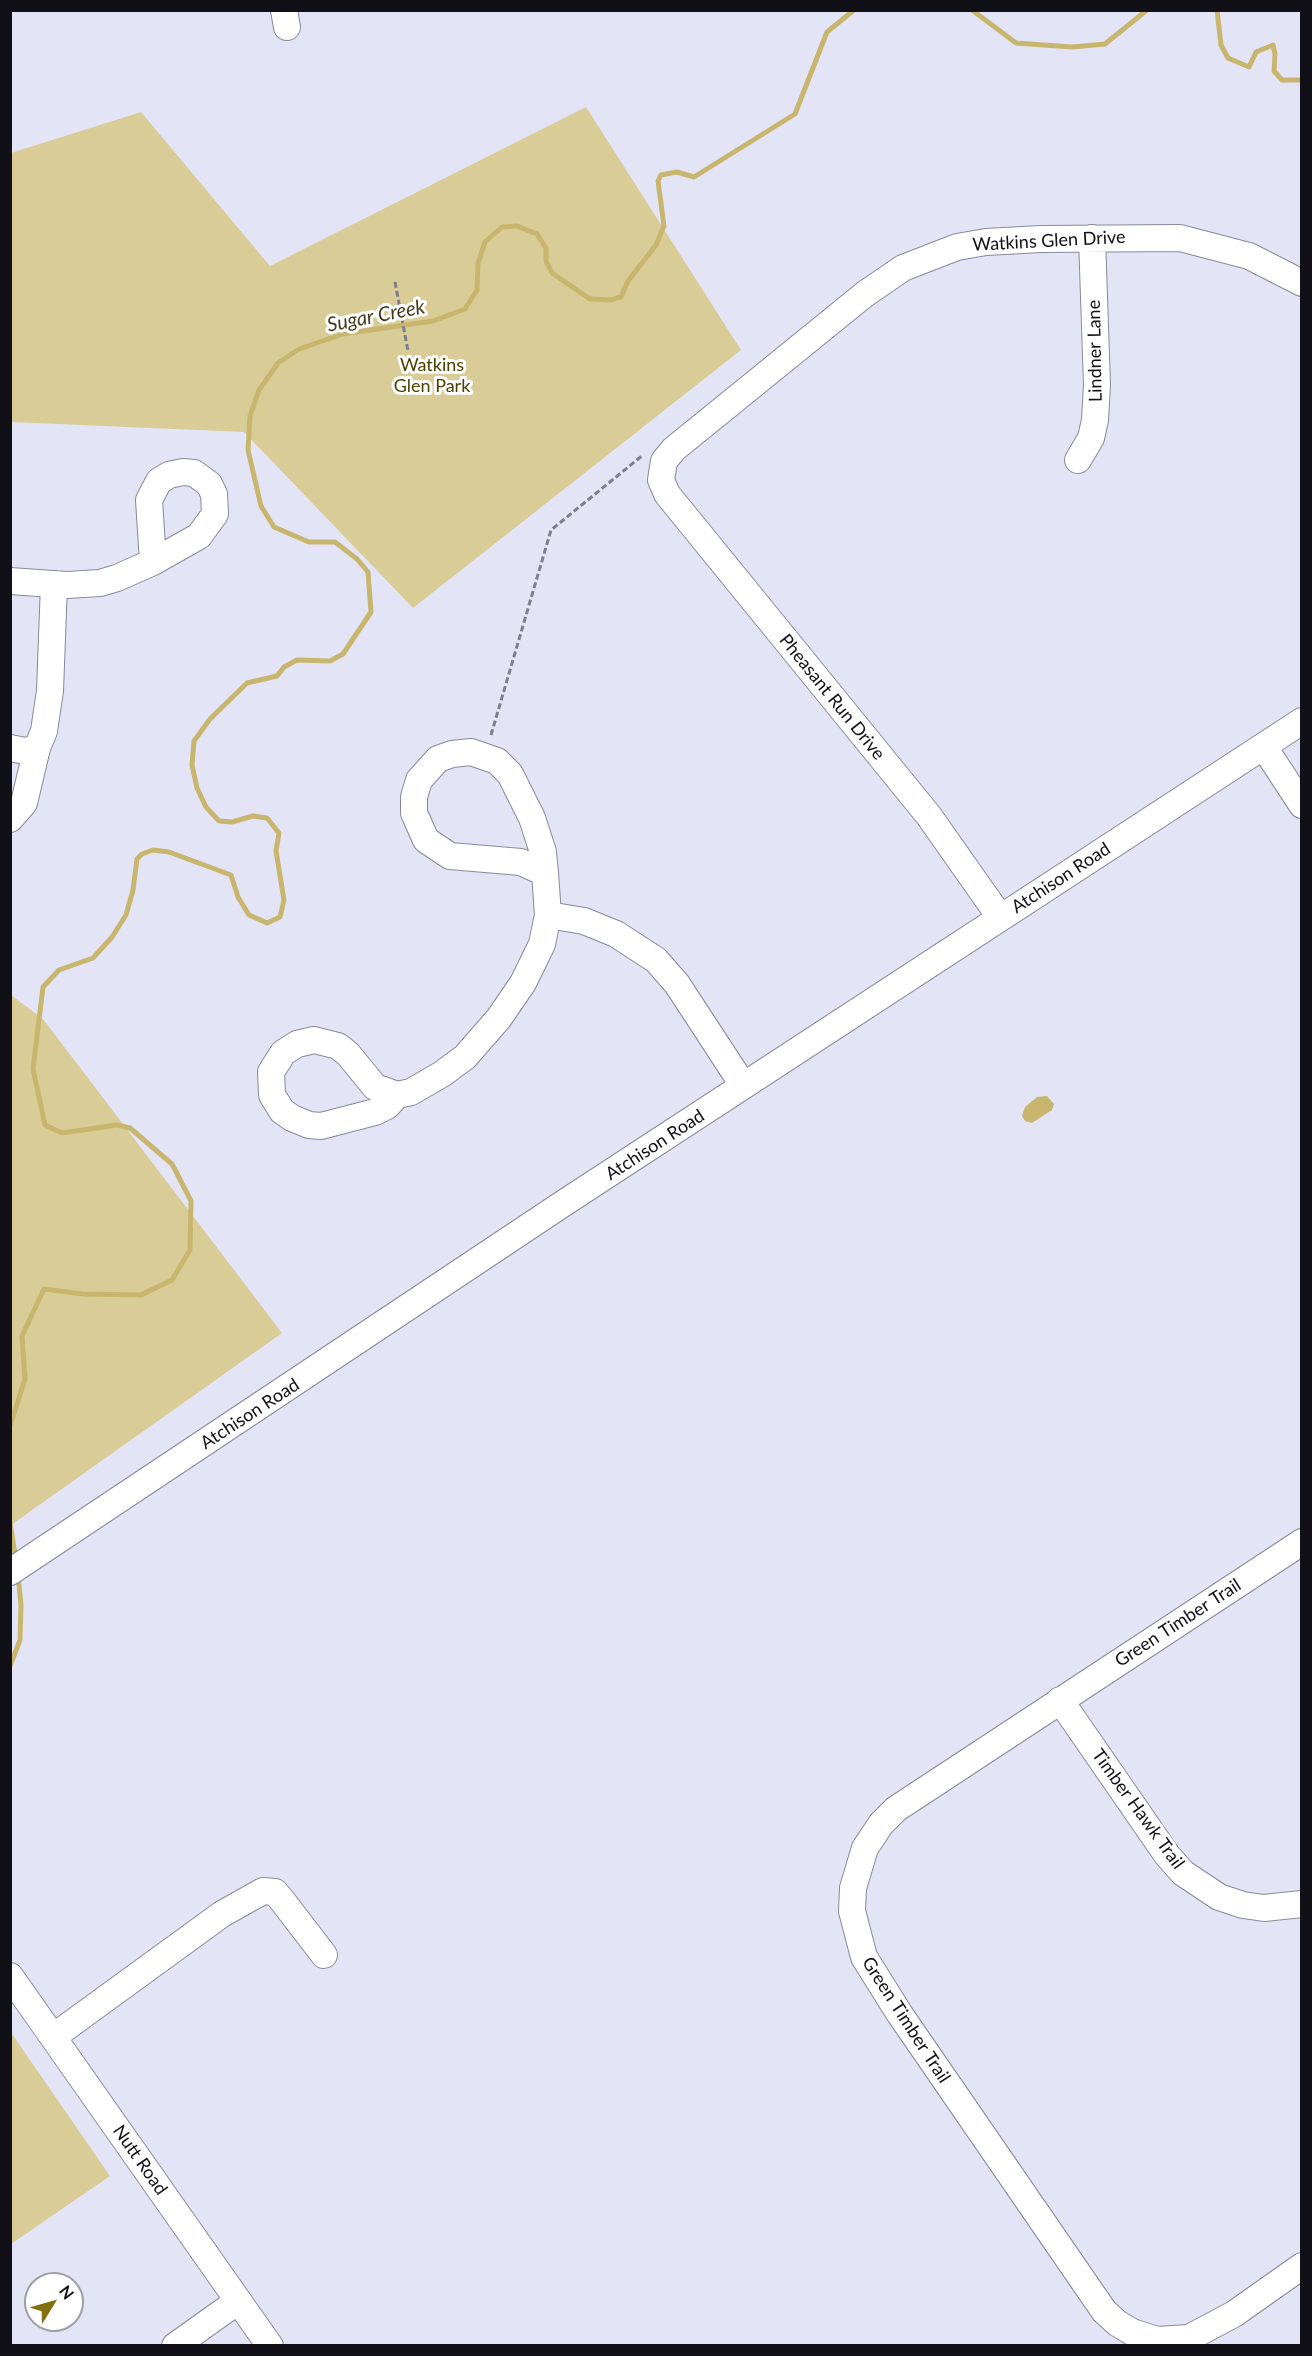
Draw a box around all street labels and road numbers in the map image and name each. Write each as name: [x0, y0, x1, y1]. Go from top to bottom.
street label: Watkins Glen Drive: [972, 226, 1126, 256]
street label: Lindner Lane: [1083, 300, 1107, 402]
street label: Pheasant Run Drive: [775, 630, 889, 764]
street label: Atchison Road: [1007, 838, 1115, 918]
street label: Atchison Road: [601, 1105, 709, 1185]
street label: Atchison Road: [196, 1374, 304, 1454]
street label: Green Timber Trail: [1111, 1574, 1245, 1672]
street label: Timber Hawk Trail: [1087, 1745, 1189, 1873]
street label: Green Timber Trail: [857, 1953, 955, 2087]
street label: Nutt Road: [108, 2121, 172, 2199]

